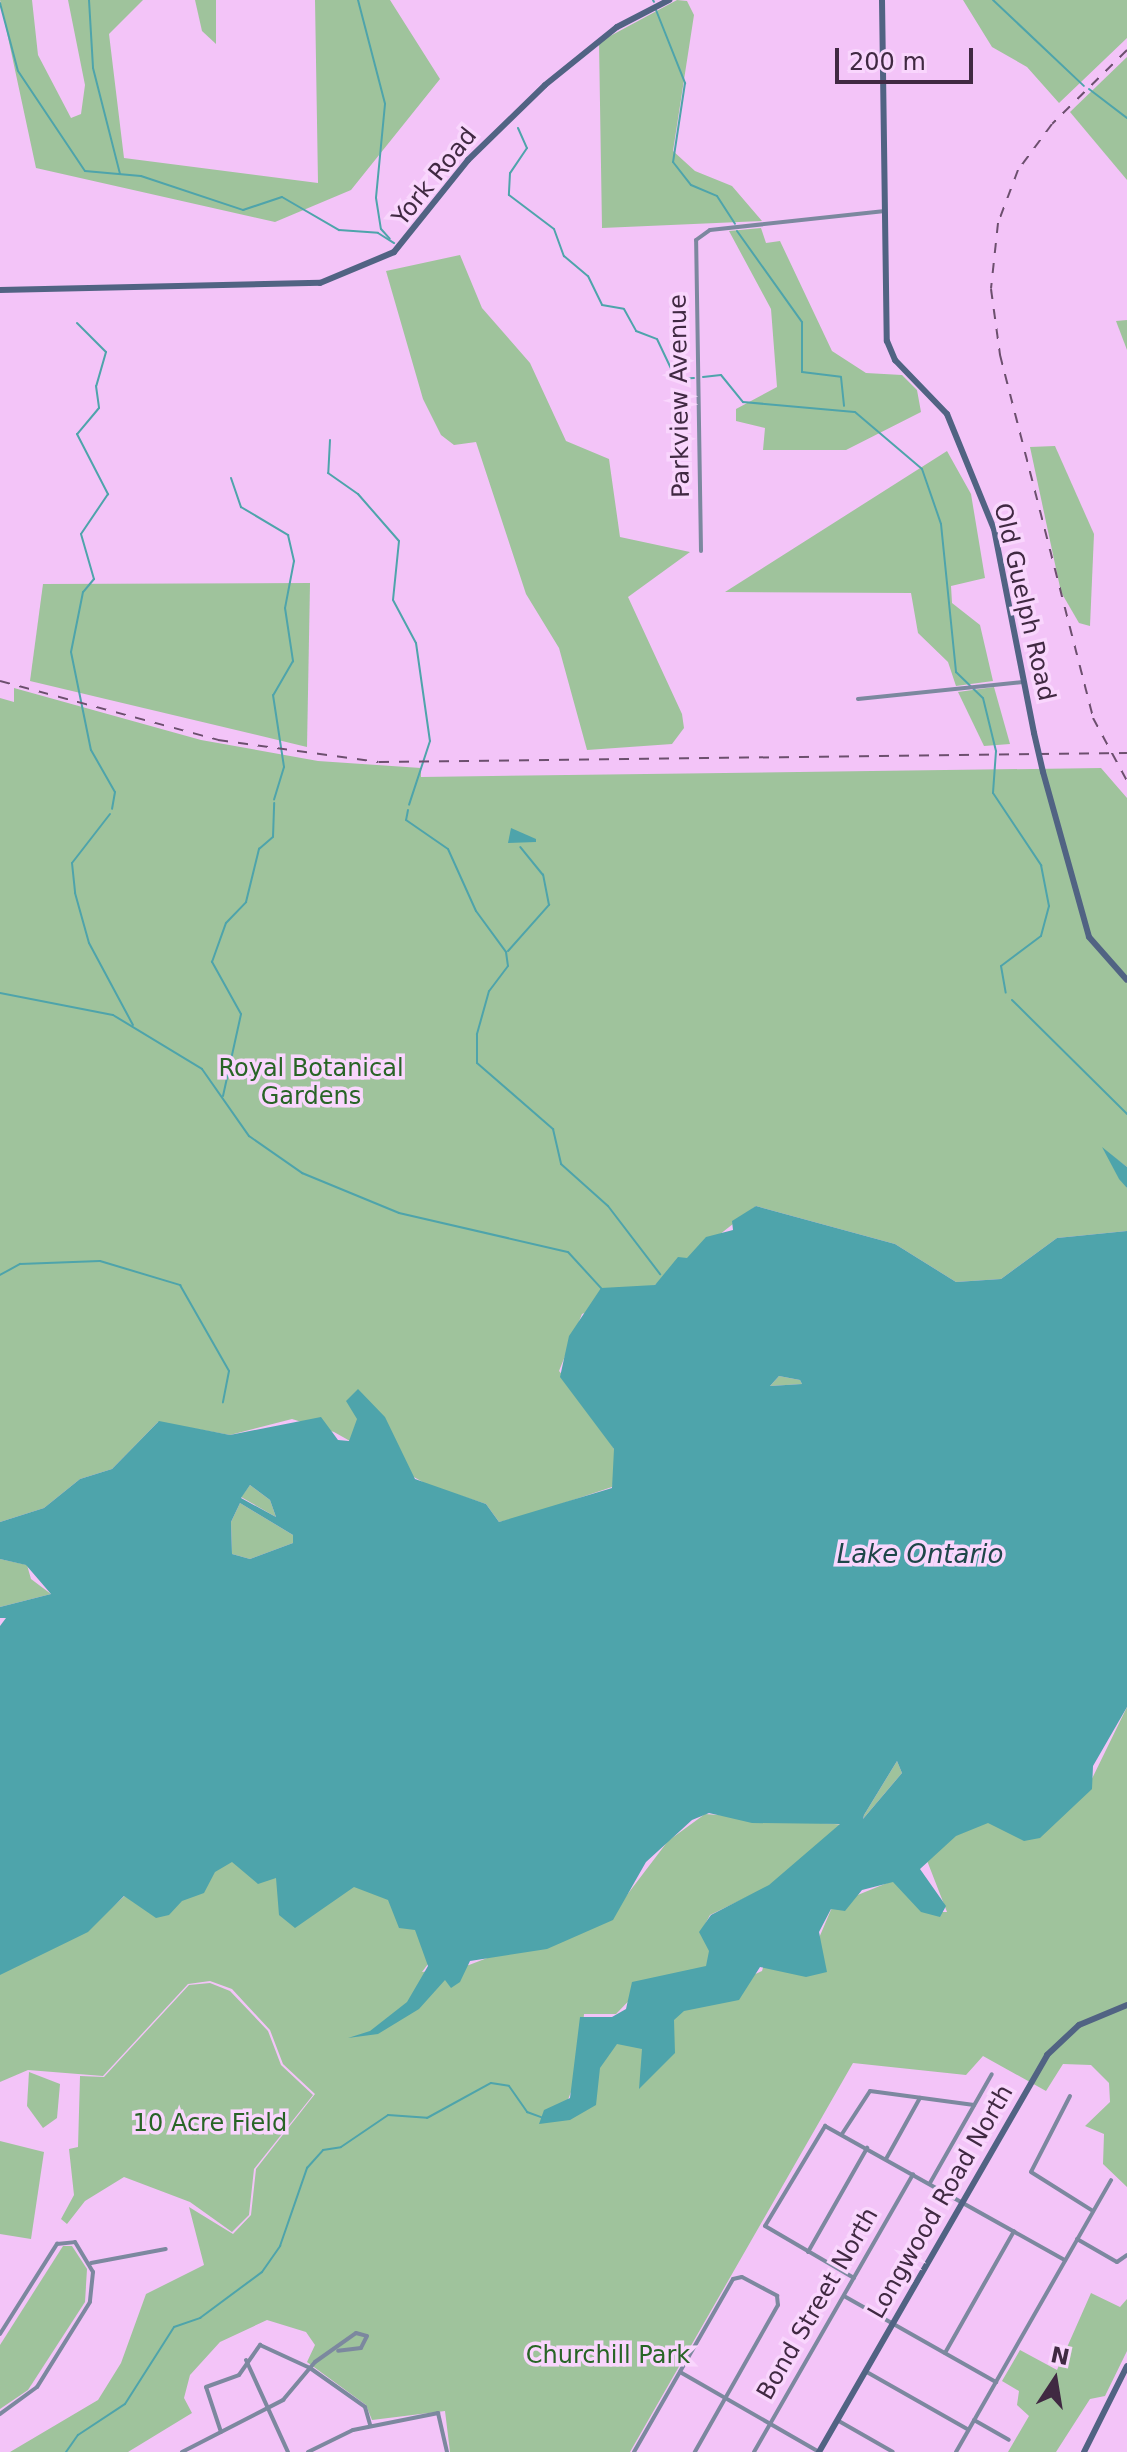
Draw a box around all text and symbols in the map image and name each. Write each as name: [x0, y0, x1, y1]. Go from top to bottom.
scale bar: [839, 32, 977, 82]
text: 200 m: [849, 48, 926, 76]
street label: York Road: [387, 122, 483, 232]
street label: Parkview Avenue: [664, 294, 696, 498]
street label: Old Guelph Road: [987, 500, 1061, 704]
park label: Royal Botanical Gardens: [218, 1055, 404, 1111]
water label: Lake Ontario: [837, 1539, 1003, 1571]
street label: Longwood Road North: [862, 2080, 1020, 2324]
park label: 10 Acre Field: [133, 2110, 287, 2138]
street label: Bond Street North: [751, 2203, 885, 2405]
north arrow: [1015, 2340, 1095, 2420]
park label: Churchill Park: [526, 2342, 690, 2370]
text: N: [1048, 2342, 1072, 2370]

